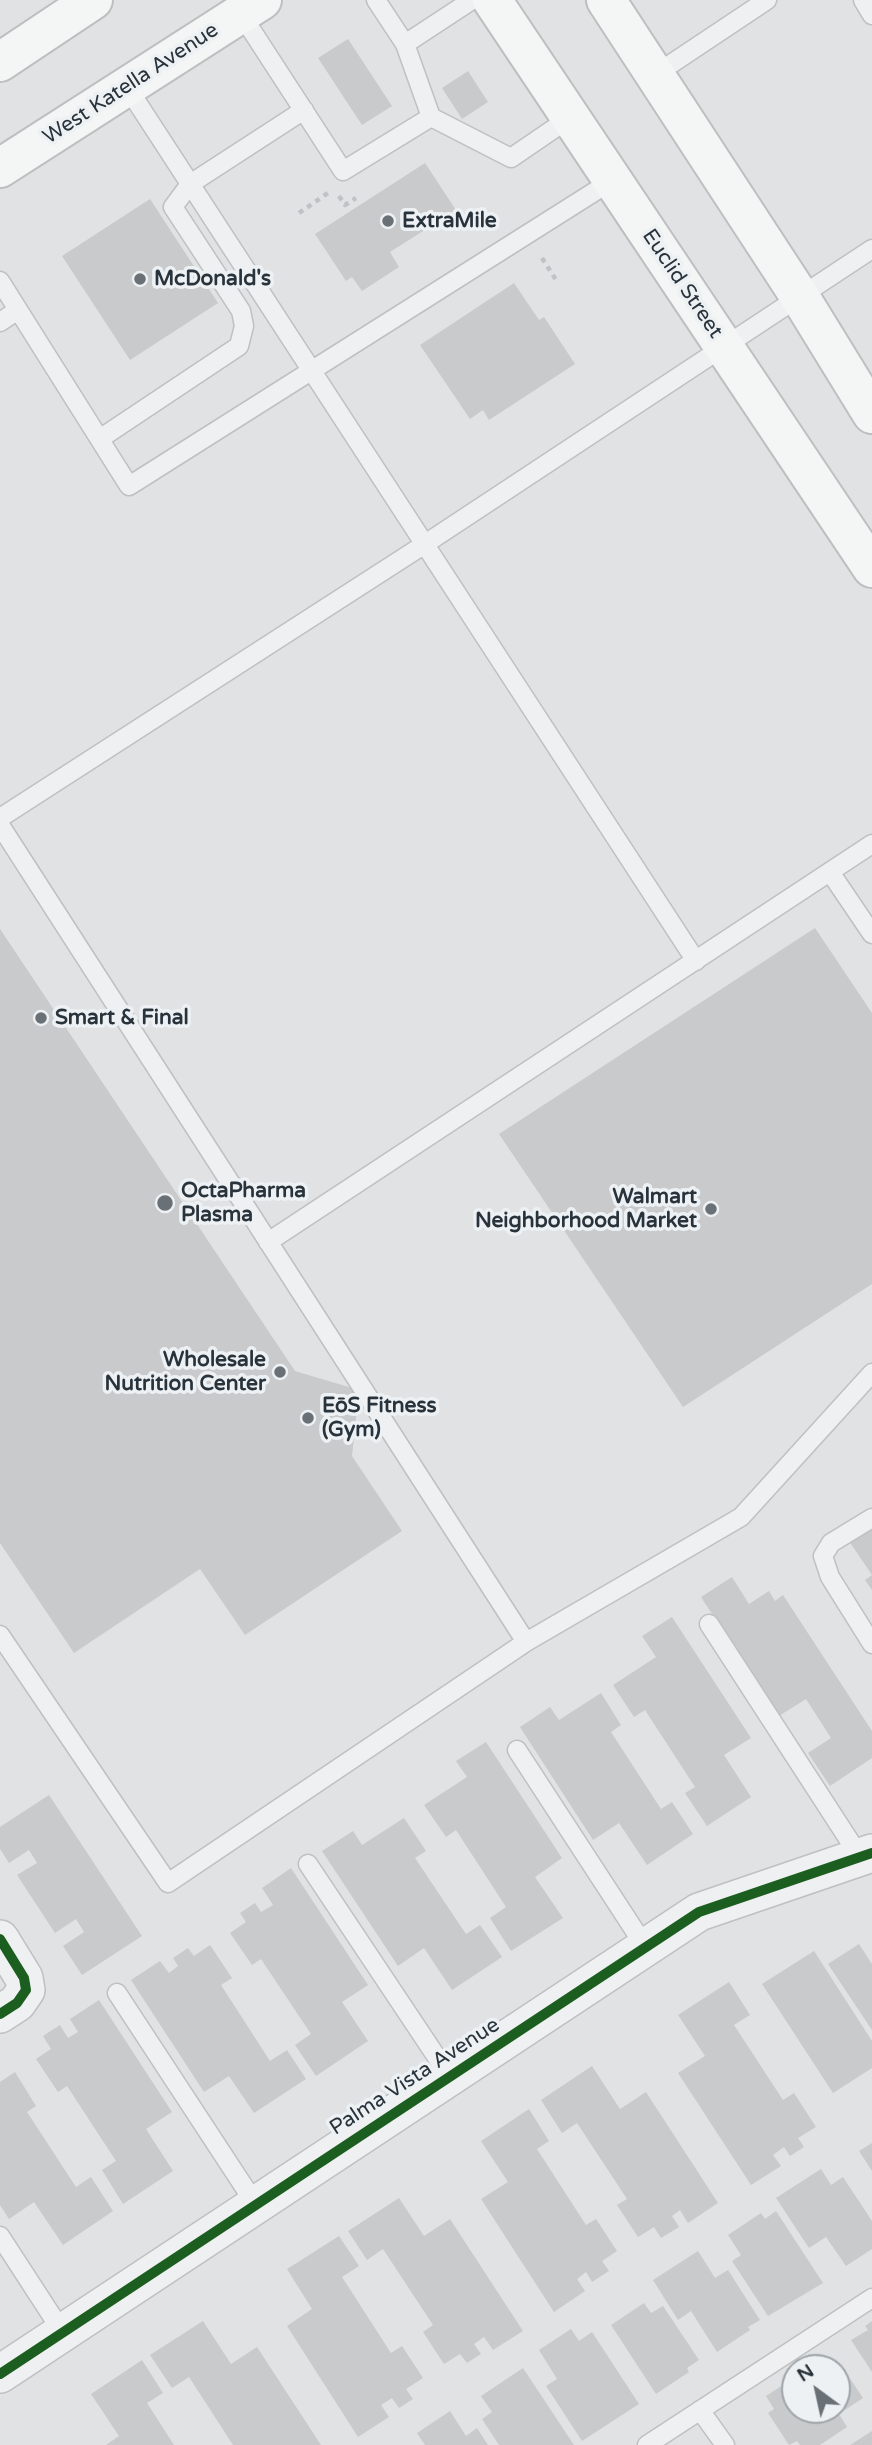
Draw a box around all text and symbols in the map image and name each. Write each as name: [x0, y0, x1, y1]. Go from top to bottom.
street label: West Katella Avenue: [39, 18, 223, 150]
place label: ExtraMile: [402, 208, 497, 234]
marker: ExtraMile: [380, 213, 396, 229]
street label: Euclid Street: [636, 225, 728, 343]
place label: McDonald's: [154, 266, 271, 292]
marker: McDonald's: [132, 271, 148, 287]
place label: Smart & Final: [55, 1005, 189, 1031]
marker: Smart & Final: [33, 1010, 49, 1026]
place label: OctaPharma Plasma: [181, 1178, 306, 1228]
place label: Walmart Neighborhood Market: [475, 1184, 697, 1234]
marker: OctaPharma Plasma: [155, 1193, 175, 1213]
marker: Walmart Neighborhood Market: [703, 1201, 719, 1217]
place label: Wholesale Nutrition Center: [105, 1347, 266, 1397]
marker: Wholesale Nutrition Center: [272, 1364, 288, 1380]
place label: EōS Fitness (Gym): [322, 1393, 437, 1443]
marker: EōS Fitness (Gym): [300, 1410, 316, 1426]
street label: Palma Vista Avenue: [325, 2013, 505, 2141]
north arrow: [781, 2354, 851, 2424]
text: N: [793, 2360, 818, 2386]

